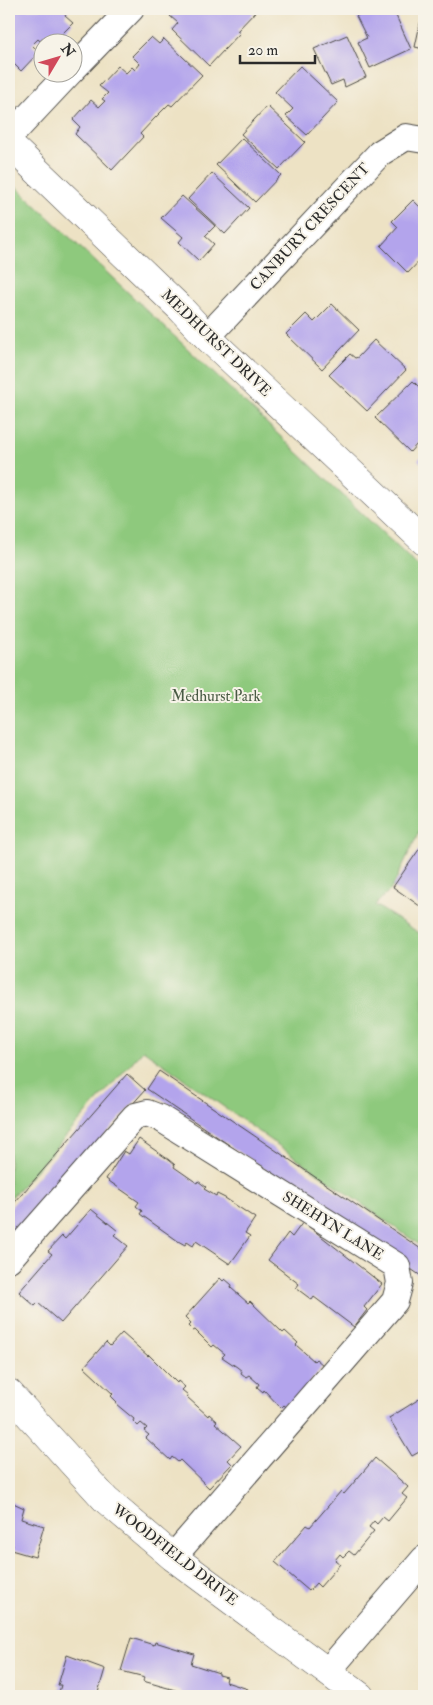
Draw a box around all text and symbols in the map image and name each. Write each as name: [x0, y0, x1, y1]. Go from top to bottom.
north arrow: [32, 32, 82, 82]
scale bar: [240, 32, 316, 64]
text: N: [57, 39, 79, 61]
text: 20 m: [248, 41, 278, 60]
street label: CANBURY CRESCENT: [246, 159, 374, 295]
street label: MEDHURST DRIVE: [157, 286, 275, 401]
park label: Medhurst Park: [171, 687, 261, 706]
street label: SHEHYN LANE: [279, 1187, 387, 1265]
street label: WOODFIELD DRIVE: [108, 1499, 242, 1610]

